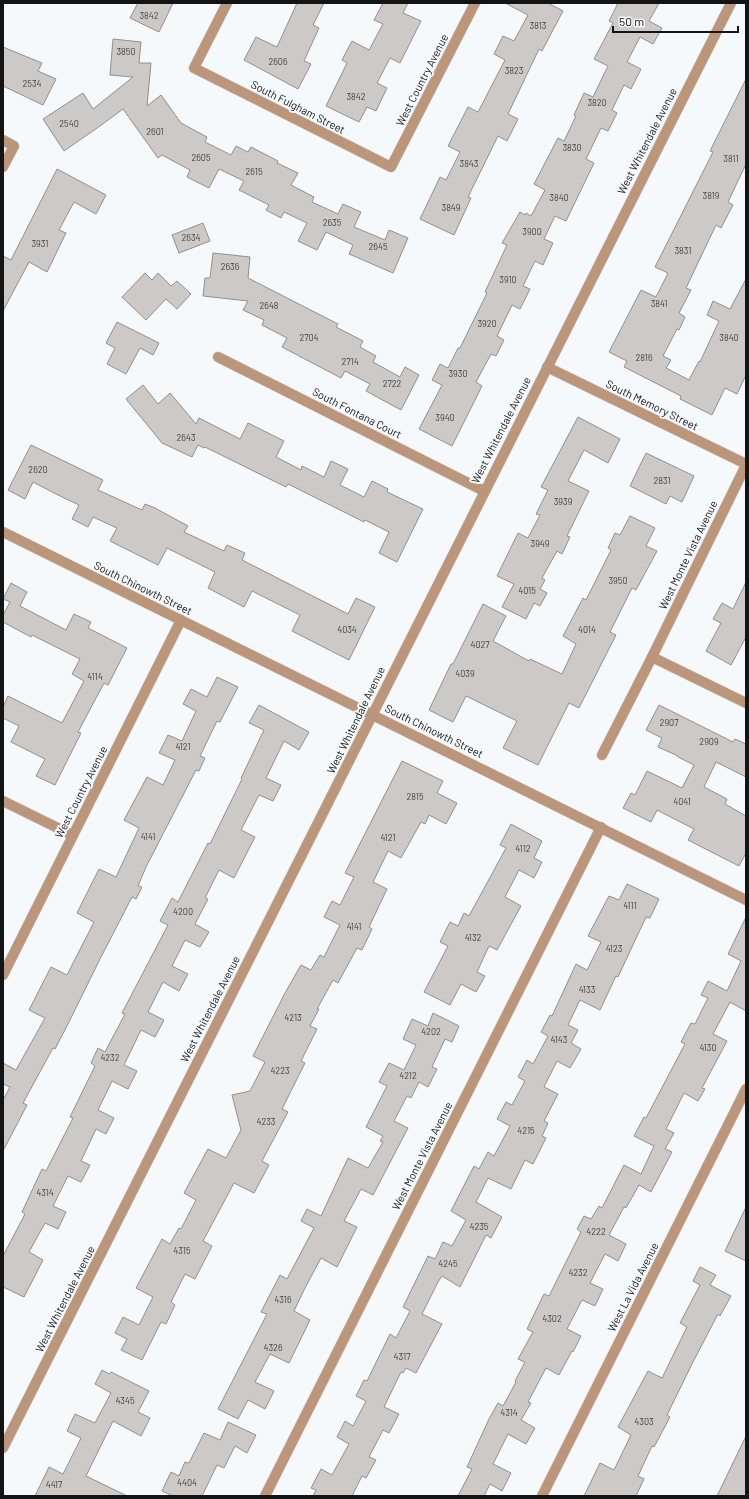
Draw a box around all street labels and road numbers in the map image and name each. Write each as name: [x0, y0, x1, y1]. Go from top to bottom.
street label: West Country Avenue: [393, 32, 450, 128]
street label: South Fulgham Street: [249, 77, 347, 136]
street label: West Whitendale Avenue: [614, 85, 679, 196]
street label: West Whitendale Avenue: [468, 374, 533, 485]
street label: South Memory Street: [604, 377, 700, 432]
street label: South Fontana Court: [310, 384, 404, 441]
street label: West Monte Vista Avenue: [656, 498, 720, 611]
street label: South Chinowth Street: [92, 558, 194, 617]
street label: West Whitendale Avenue: [324, 664, 387, 775]
street label: South Chinowth Street: [383, 701, 485, 760]
street label: West Country Avenue: [52, 744, 109, 840]
street label: West Whitendale Avenue: [177, 953, 242, 1064]
street label: West Monte Vista Avenue: [389, 1100, 455, 1212]
street label: West La Vida Avenue: [604, 1240, 661, 1334]
street label: West Whitendale Avenue: [32, 1243, 97, 1354]

